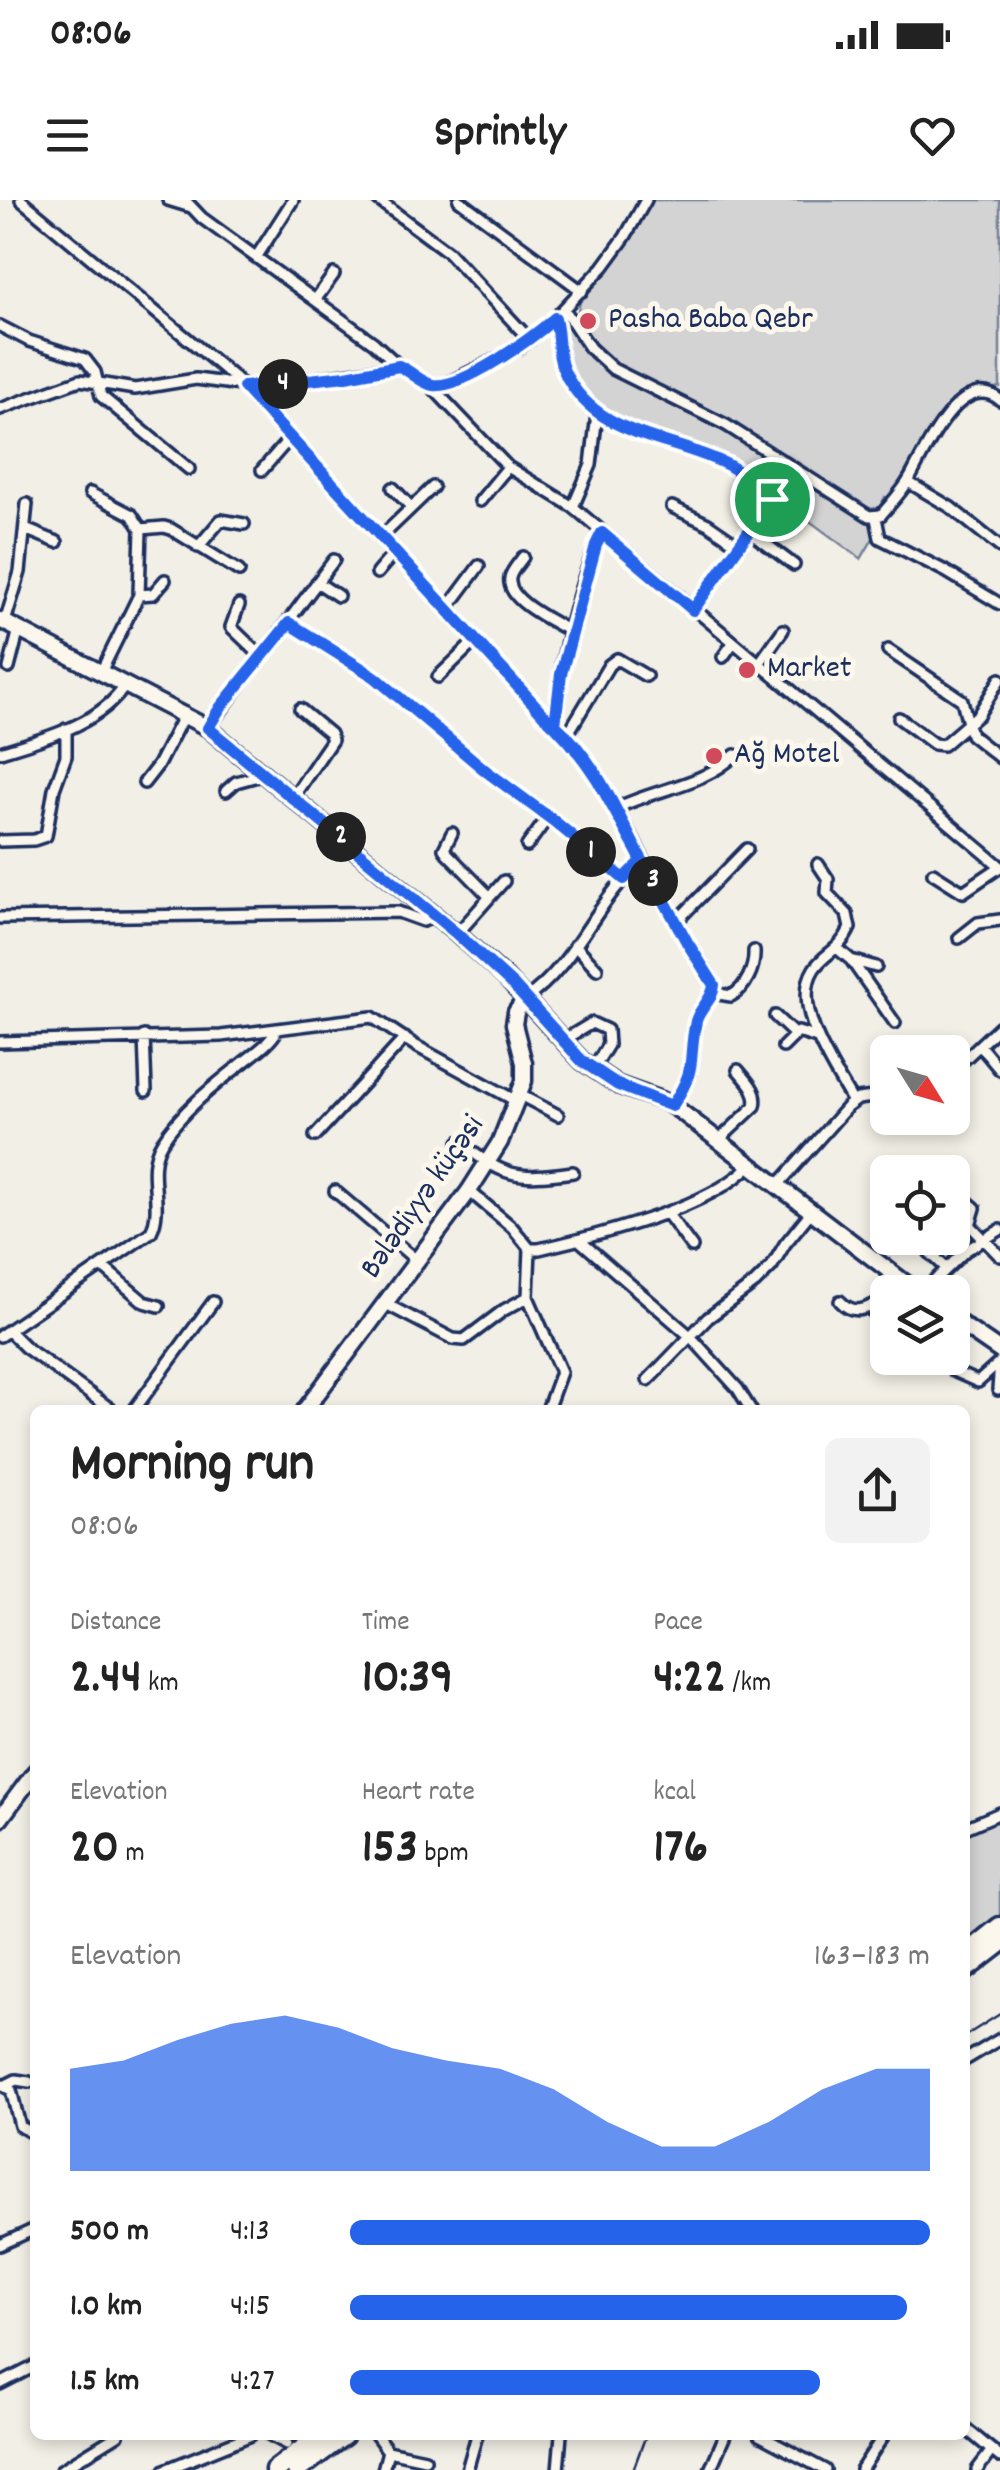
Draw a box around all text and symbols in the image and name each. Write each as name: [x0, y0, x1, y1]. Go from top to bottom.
text: 08:06: [50, 8, 132, 63]
text: Sprintly: [434, 103, 566, 167]
icon: menu: [40, 108, 95, 163]
icon: heart: [905, 108, 960, 163]
place label: Pasha Baba Qebr: [608, 298, 813, 344]
marker: Pasha Baba Qebr: [577, 310, 599, 332]
pin: 4: [258, 359, 308, 409]
text: 4: [277, 364, 289, 404]
pin: [730, 457, 815, 542]
icon: arrive: [745, 472, 800, 527]
place label: Market: [767, 647, 852, 693]
marker: Market: [736, 659, 758, 681]
place label: Ağ Motel: [734, 733, 840, 779]
marker: Ağ Motel: [703, 745, 725, 767]
pin: 2: [316, 812, 366, 862]
text: 2: [335, 817, 347, 857]
pin: 1: [566, 827, 616, 877]
text: 1: [588, 832, 594, 872]
pin: 3: [628, 856, 678, 906]
text: 3: [647, 861, 659, 901]
north arrow: [870, 1035, 970, 1135]
map controls: [870, 1035, 970, 1375]
street label: Bələdiyyə küçəsi: [351, 1107, 498, 1289]
button: locate: [870, 1155, 970, 1255]
button: layers: [870, 1275, 970, 1375]
text: Morning run: [70, 1428, 314, 1507]
button: share: [825, 1438, 930, 1543]
text: 08:06: [70, 1505, 139, 1551]
text: Distance: [70, 1604, 161, 1644]
text: Time: [362, 1604, 410, 1644]
text: Pace: [653, 1604, 703, 1644]
text: 2.44: [70, 1644, 142, 1716]
text: 10:39: [362, 1644, 453, 1716]
text: 4:22: [653, 1644, 726, 1716]
text: km: [142, 1665, 179, 1705]
text: /km: [726, 1665, 771, 1705]
text: Elevation: [70, 1774, 167, 1814]
text: Heart rate: [362, 1774, 475, 1814]
text: kcal: [653, 1774, 696, 1814]
text: 20: [70, 1814, 119, 1886]
text: 153: [362, 1814, 418, 1886]
text: 176: [653, 1814, 708, 1886]
text: m: [119, 1835, 145, 1875]
text: bpm: [418, 1835, 469, 1875]
text: Elevation: [70, 1935, 181, 1981]
text: 163–183 m: [814, 1935, 930, 1981]
text: 500 m: [70, 2210, 149, 2256]
text: 4:13: [230, 2210, 270, 2256]
text: 1.0 km: [70, 2285, 142, 2331]
text: 4:15: [230, 2285, 270, 2331]
text: 1.5 km: [70, 2360, 140, 2406]
text: 4:27: [230, 2360, 275, 2406]

